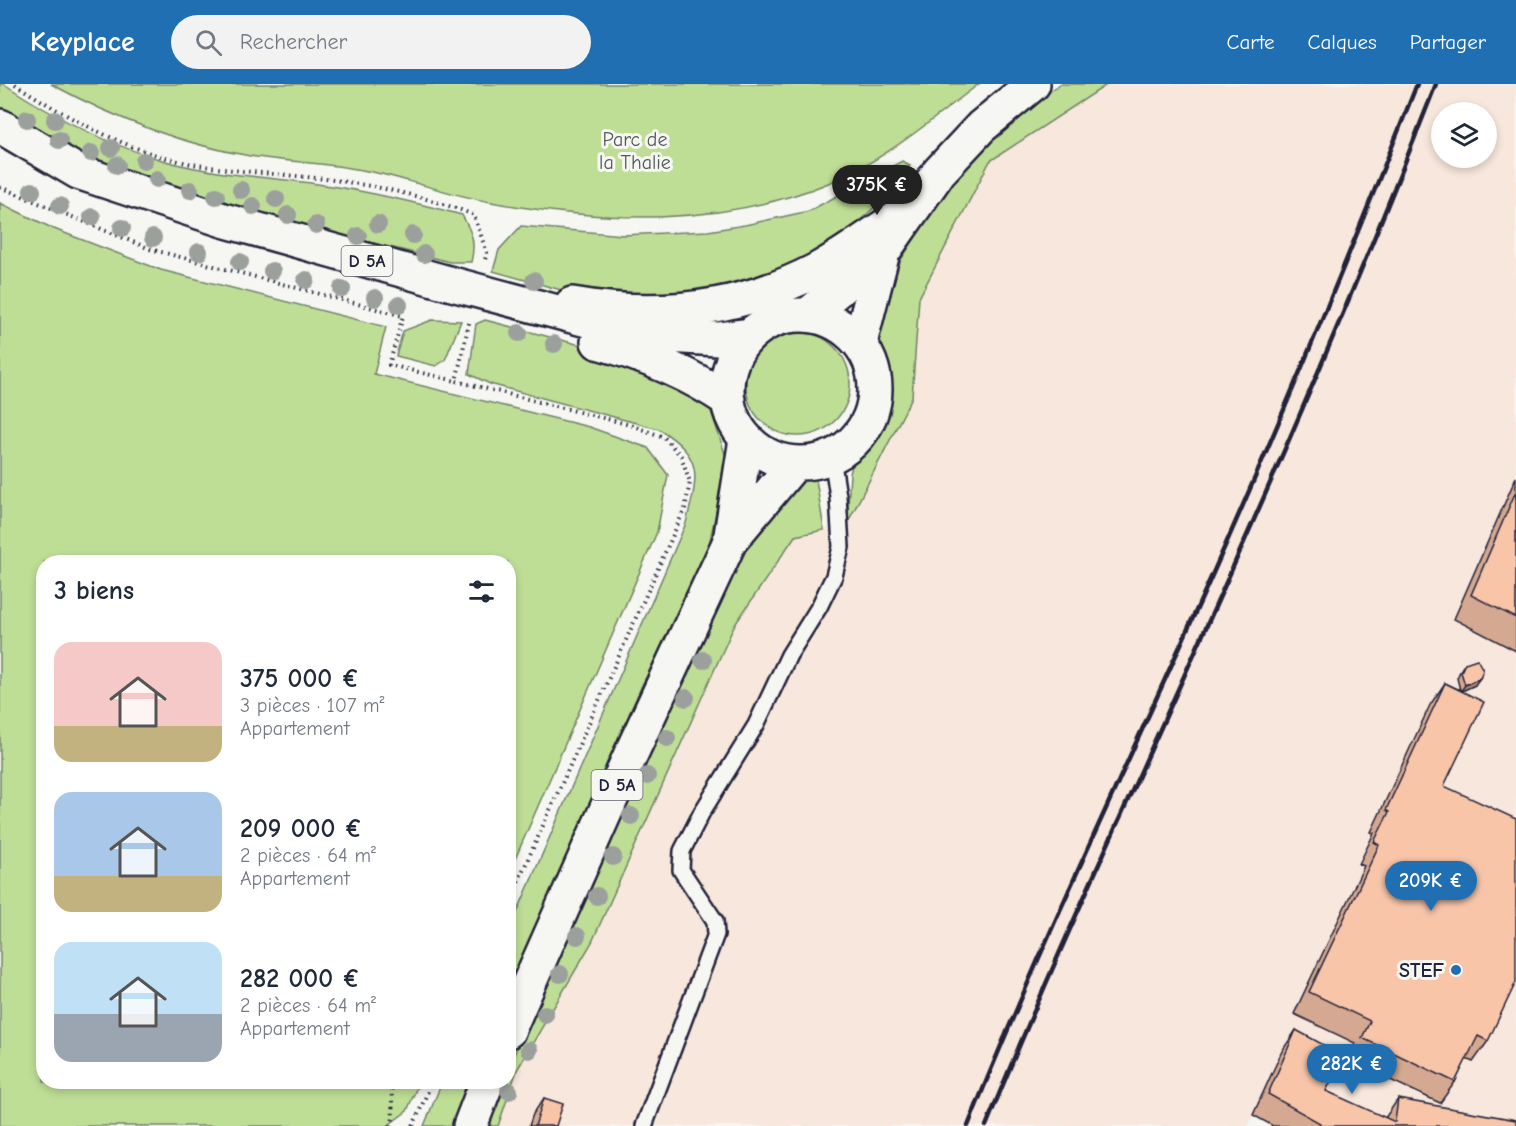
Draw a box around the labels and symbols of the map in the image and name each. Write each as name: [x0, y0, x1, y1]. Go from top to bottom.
park label: Parc de la Thalie: [599, 128, 671, 174]
pin: 375K €: [828, 165, 926, 216]
road number: D 5A: [342, 246, 392, 276]
road number: D 5A: [592, 770, 642, 800]
pin: 209K €: [1382, 861, 1480, 912]
place label: STEF: [1399, 959, 1444, 982]
marker: STEF: [1449, 963, 1463, 977]
pin: 282K €: [1303, 1044, 1401, 1095]

